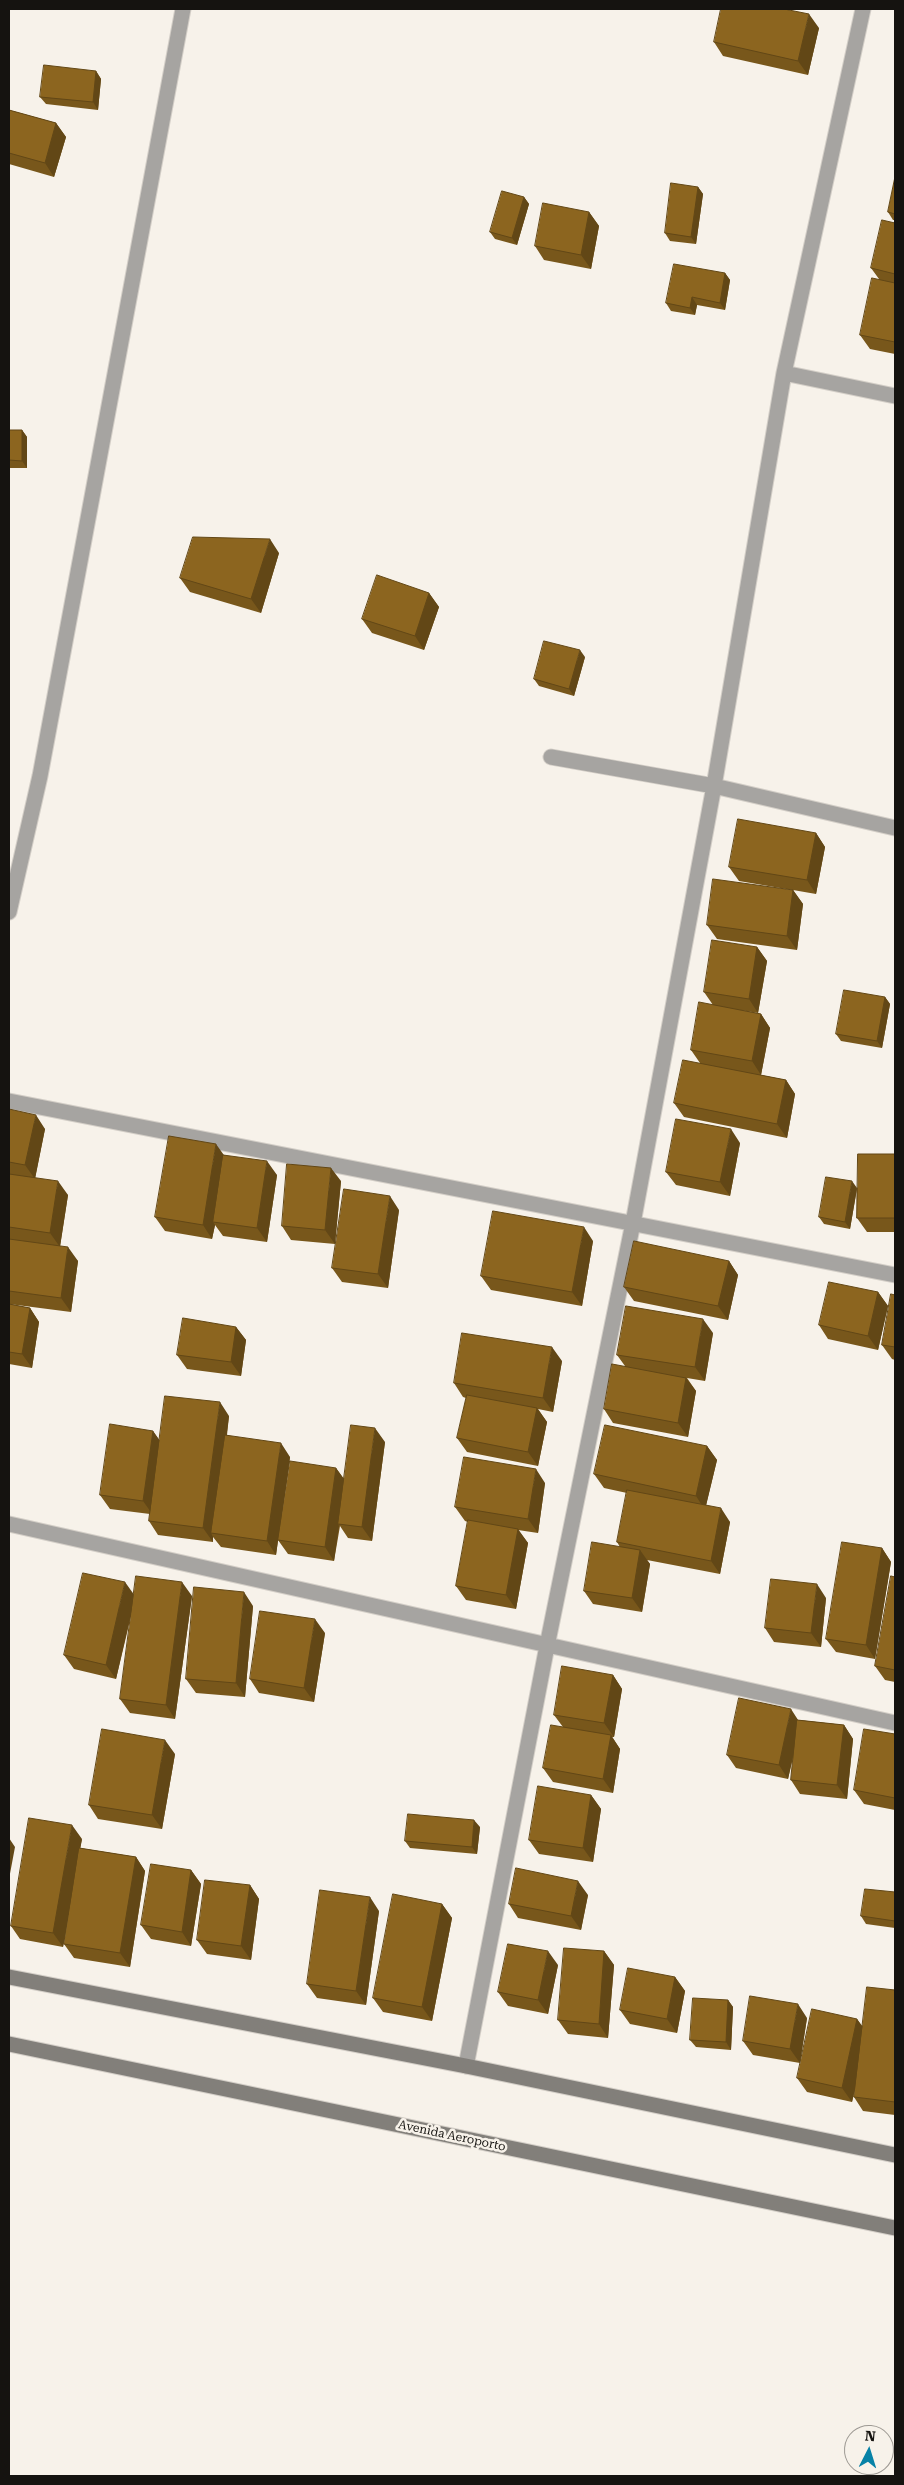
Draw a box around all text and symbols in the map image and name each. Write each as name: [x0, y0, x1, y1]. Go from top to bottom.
street label: Avenida Aeroporto: [397, 2118, 507, 2154]
north arrow: [844, 2425, 894, 2475]
text: N: [864, 2428, 876, 2444]

